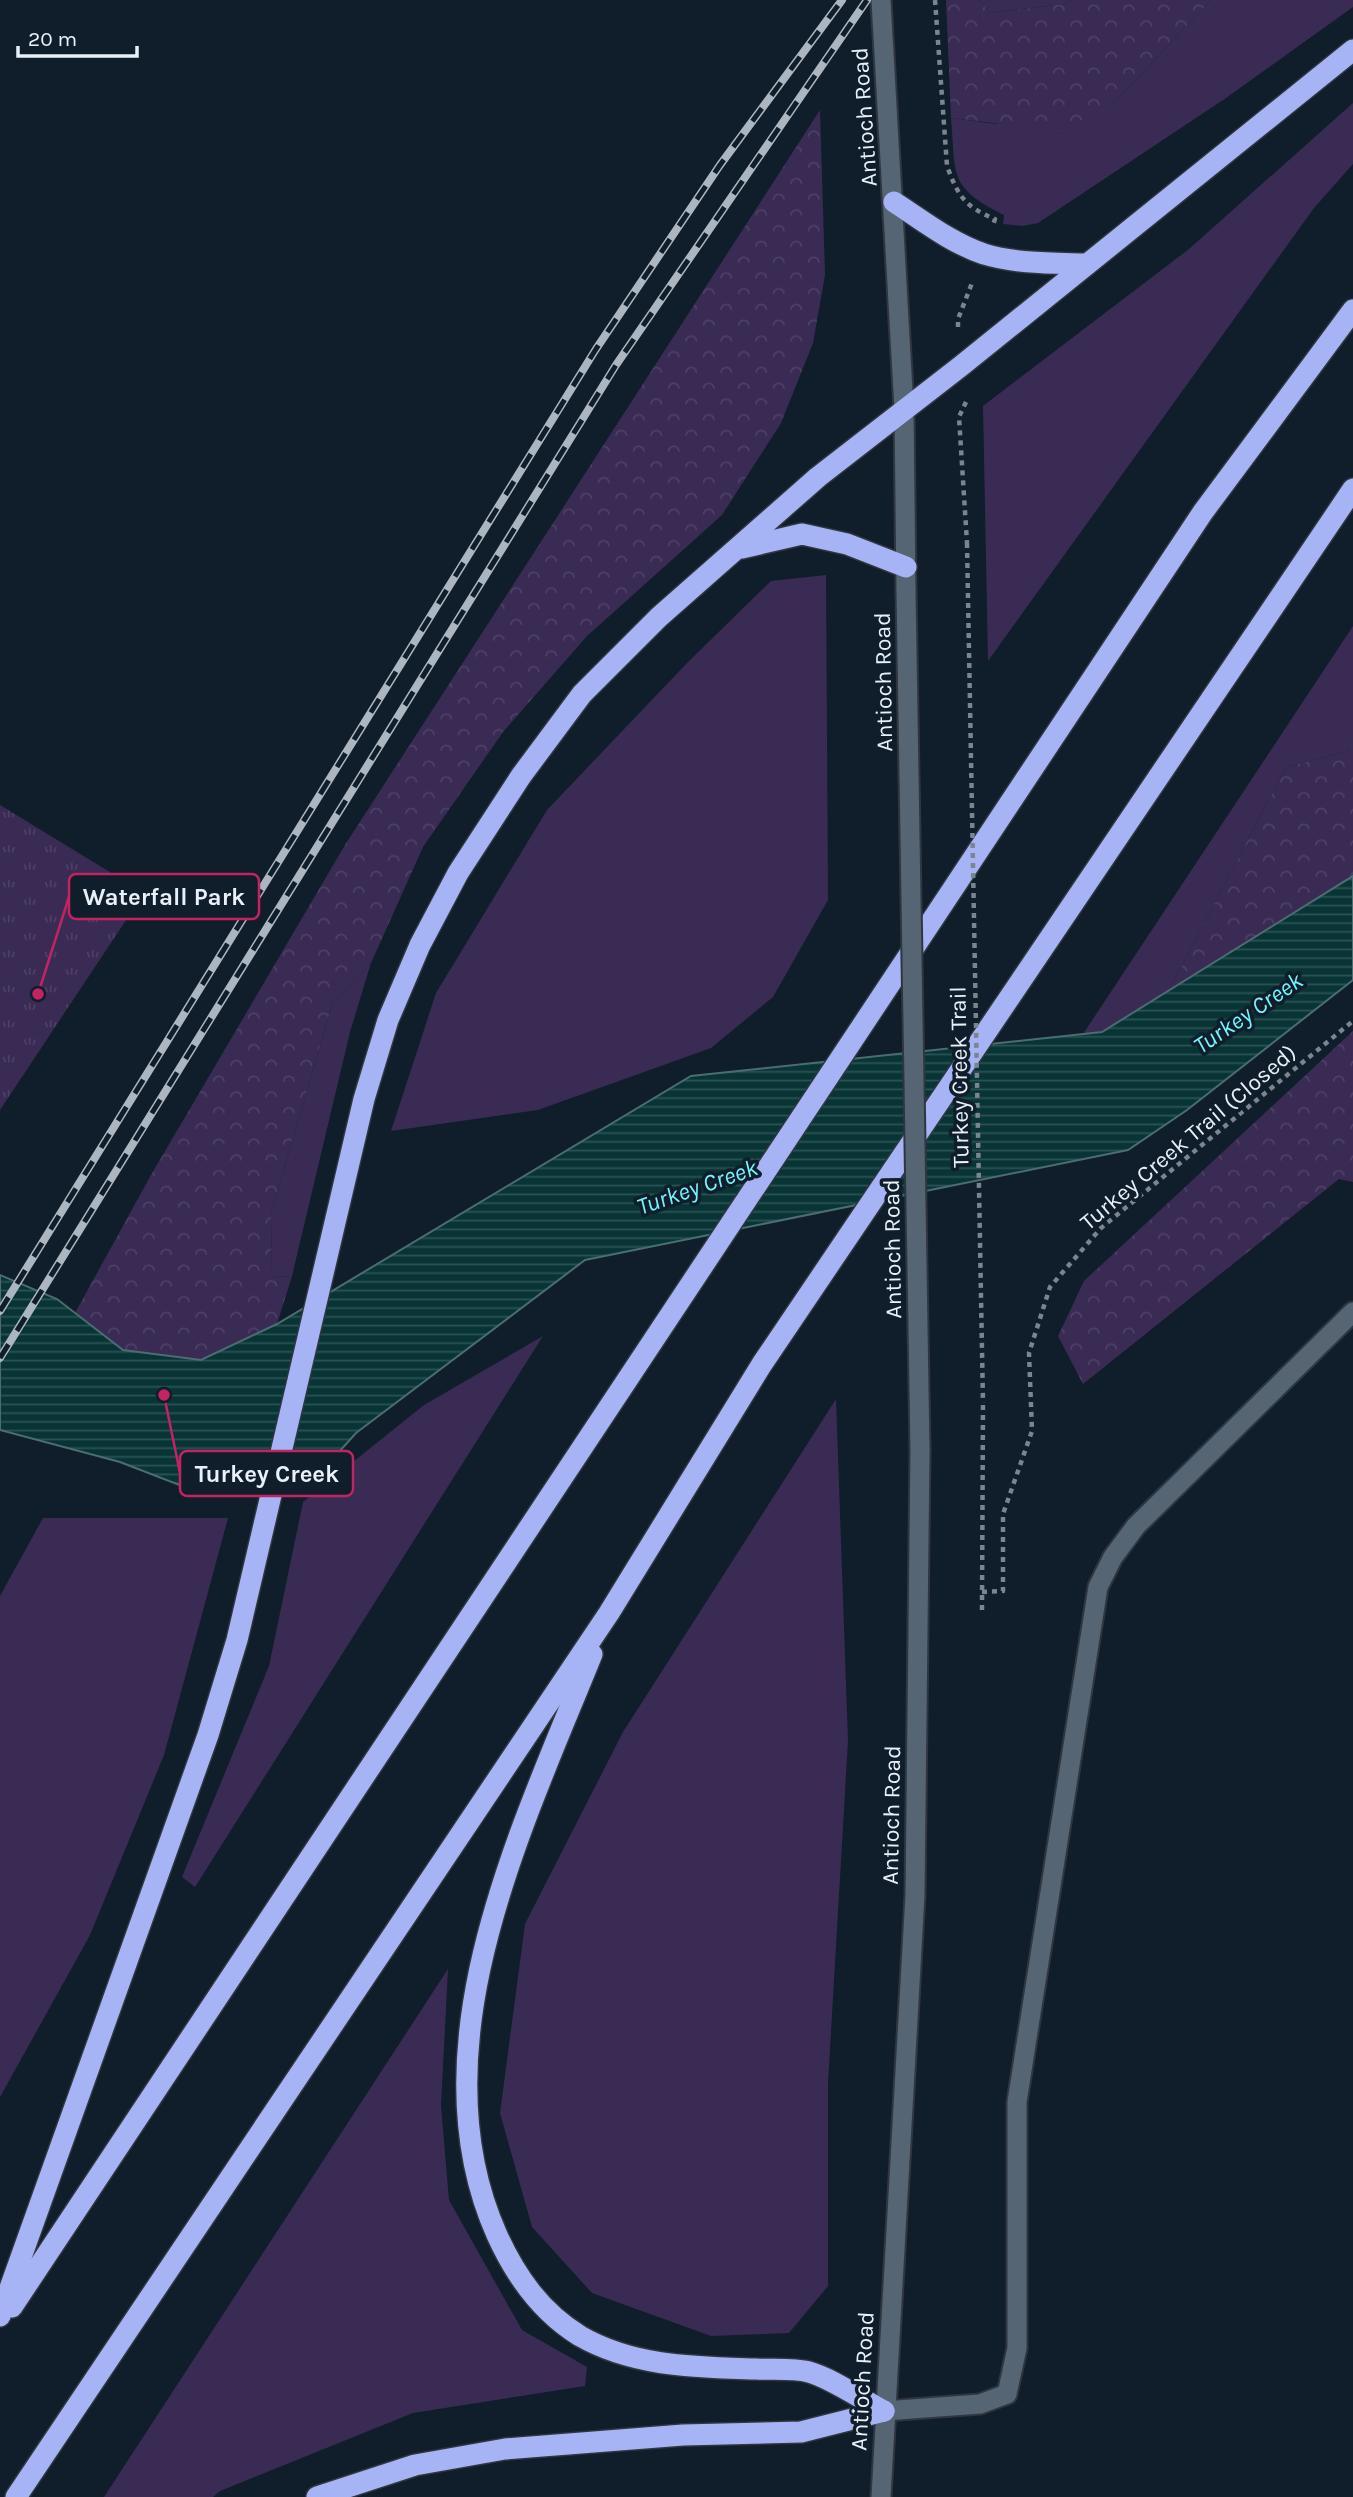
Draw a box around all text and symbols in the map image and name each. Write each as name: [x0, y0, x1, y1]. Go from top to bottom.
scale bar: [18, 14, 136, 58]
text: 20 m: [28, 27, 77, 51]
street label: Antioch Road: [846, 47, 883, 187]
street label: Antioch Road: [869, 612, 898, 752]
callout: Waterfall Park: [69, 874, 259, 919]
text: Waterfall Park: [83, 883, 245, 911]
water label: Turkey Creek: [1188, 966, 1308, 1060]
street label: Turkey Creek Trail: [944, 986, 975, 1168]
street label: Turkey Creek Trail (Closed): [1075, 1039, 1302, 1236]
water label: Turkey Creek: [633, 1153, 762, 1221]
street label: Antioch Road: [878, 1179, 907, 1319]
callout: Turkey Creek: [180, 1451, 353, 1496]
text: Turkey Creek: [195, 1460, 339, 1488]
street label: Antioch Road: [877, 1745, 906, 1885]
street label: Antioch Road: [845, 2311, 880, 2451]

